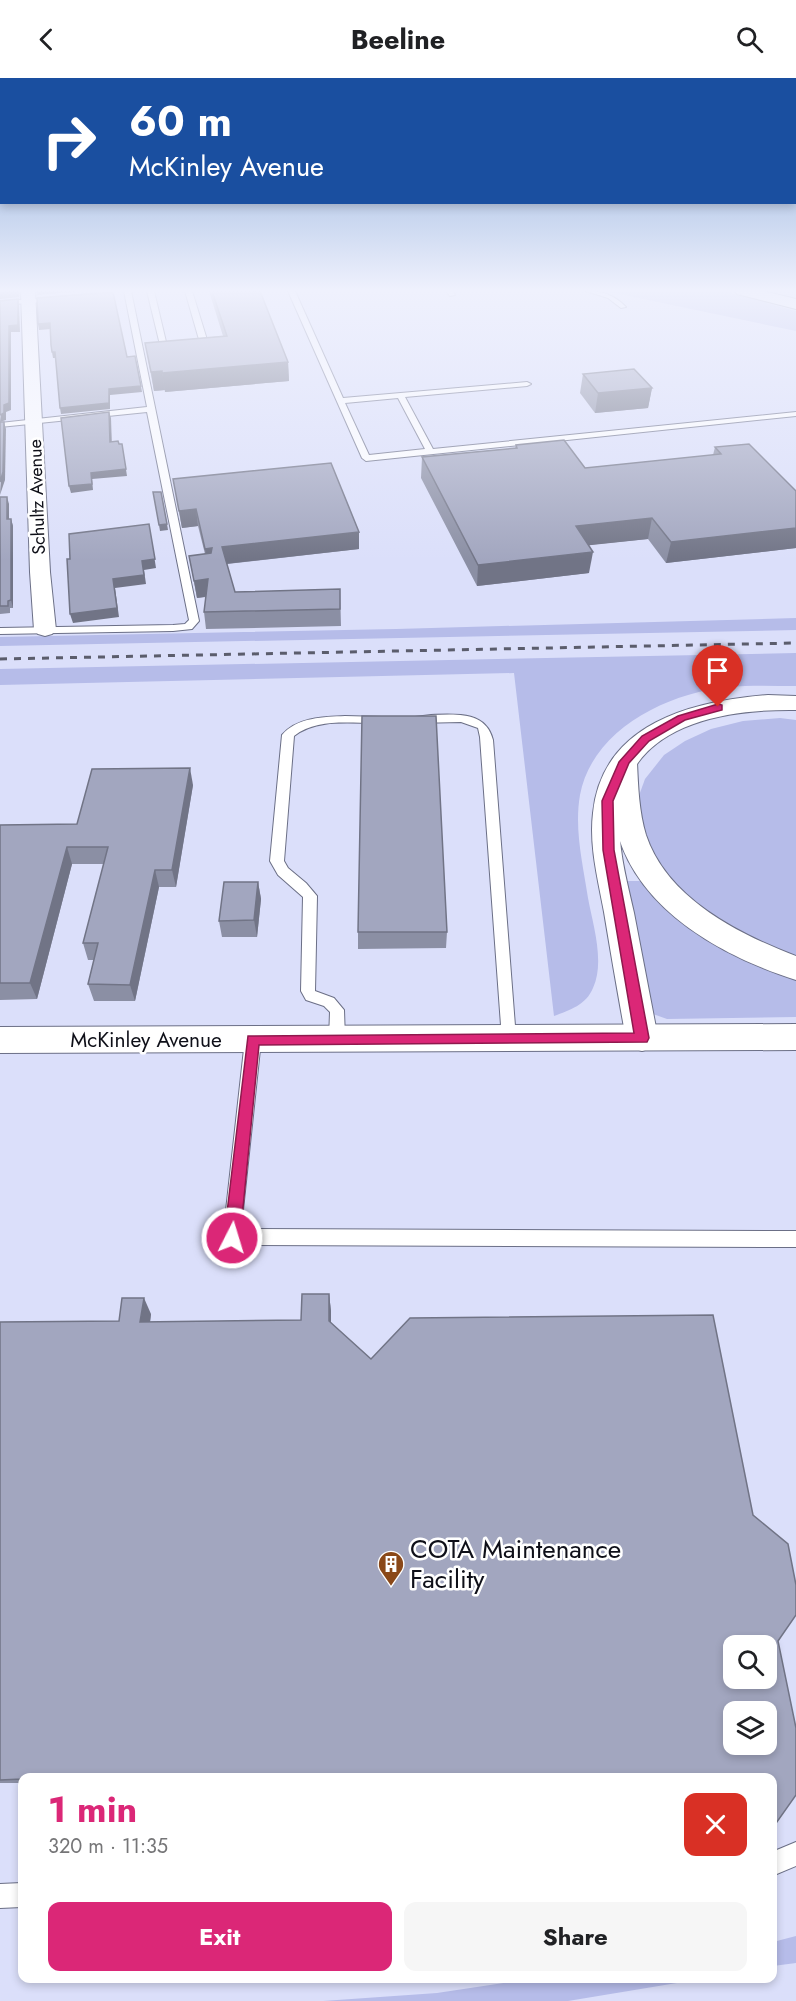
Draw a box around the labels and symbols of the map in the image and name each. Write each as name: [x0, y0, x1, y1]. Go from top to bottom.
street label: Schultz Avenue: [22, 439, 52, 555]
pin: [692, 645, 743, 707]
street label: McKinley Avenue: [70, 1025, 222, 1055]
position arrow: [200, 1206, 264, 1270]
place label: COTA Maintenance Facility: [410, 1530, 621, 1598]
building icon: COTA Maintenance Facility: [376, 1549, 406, 1587]

